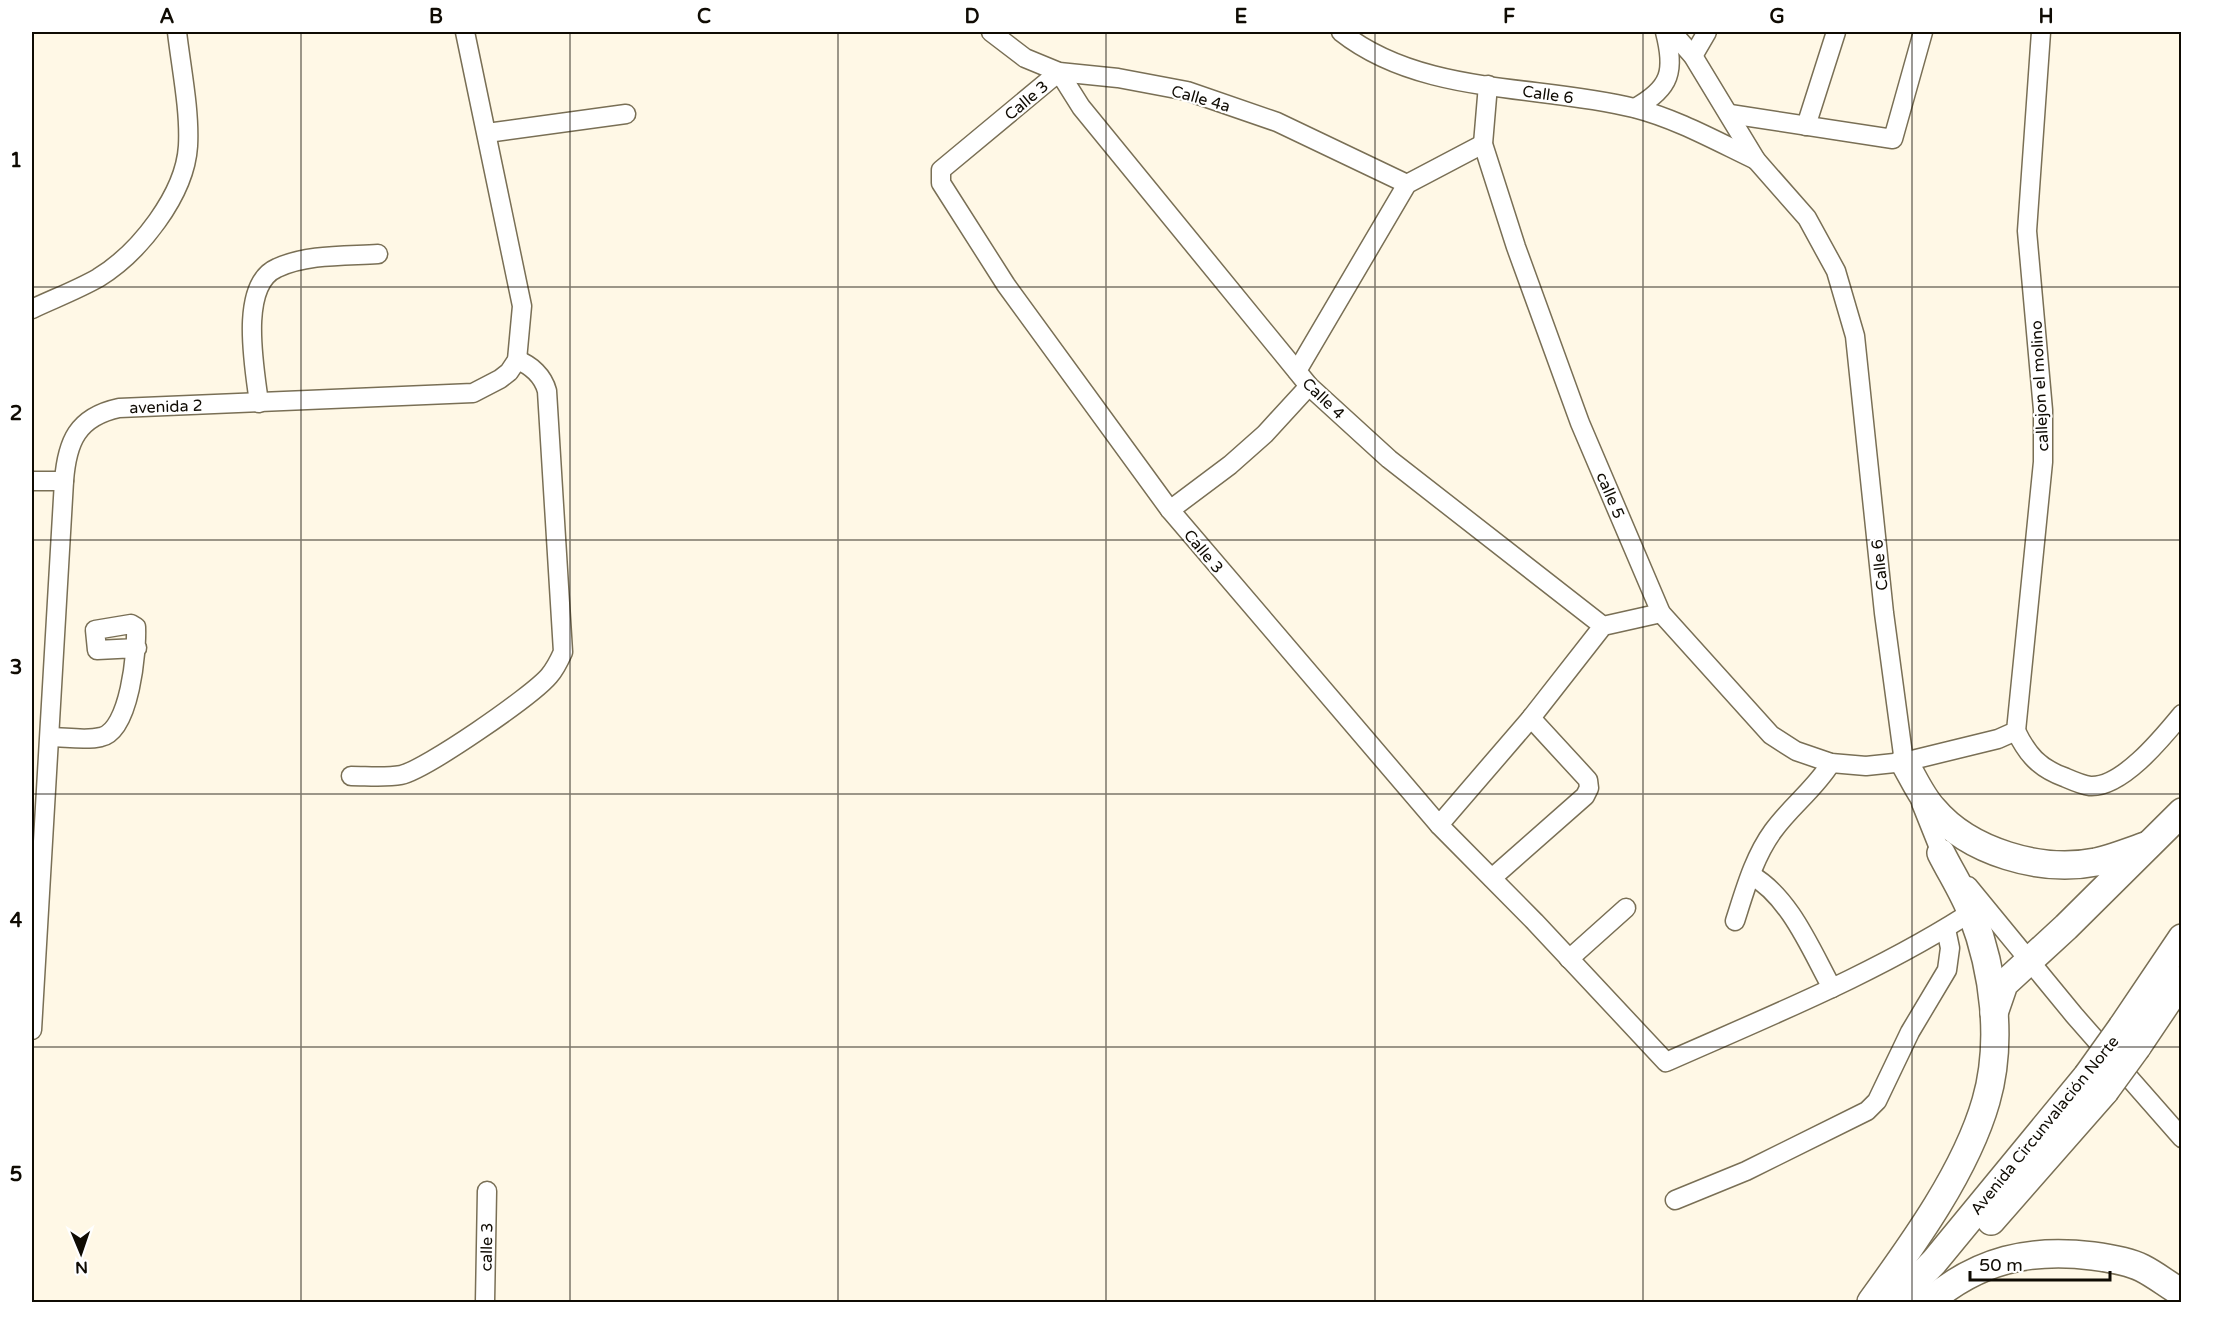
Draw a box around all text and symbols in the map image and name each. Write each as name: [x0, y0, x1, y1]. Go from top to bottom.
text: A: [160, 5, 175, 29]
text: B: [429, 5, 443, 29]
text: C: [697, 5, 711, 29]
text: D: [964, 5, 980, 29]
text: E: [1235, 5, 1248, 29]
text: F: [1503, 5, 1515, 29]
text: G: [1769, 5, 1785, 29]
text: H: [2038, 5, 2054, 29]
street label: Calle 3: [1001, 77, 1053, 125]
street label: Calle 4a: [1169, 81, 1232, 117]
street label: Calle 6: [1521, 82, 1575, 108]
text: 1: [10, 149, 22, 173]
street label: callejon el molino: [2027, 320, 2053, 452]
street label: Calle 4: [1298, 374, 1349, 424]
street label: avenida 2: [129, 396, 203, 418]
text: 2: [10, 402, 22, 426]
street label: calle 5: [1591, 469, 1629, 522]
street label: Calle 3: [1179, 526, 1227, 578]
street label: Calle 6: [1867, 538, 1893, 591]
text: 3: [10, 656, 22, 680]
text: 4: [10, 909, 23, 933]
street label: Avenida Circunvalación Norte: [1966, 1032, 2123, 1219]
text: 5: [10, 1163, 22, 1187]
street label: calle 3: [477, 1222, 497, 1272]
north arrow: [51, 1223, 111, 1283]
scale bar: [1970, 1244, 2110, 1282]
text: 50 m: [1979, 1254, 2023, 1276]
text: N: [75, 1257, 88, 1277]

